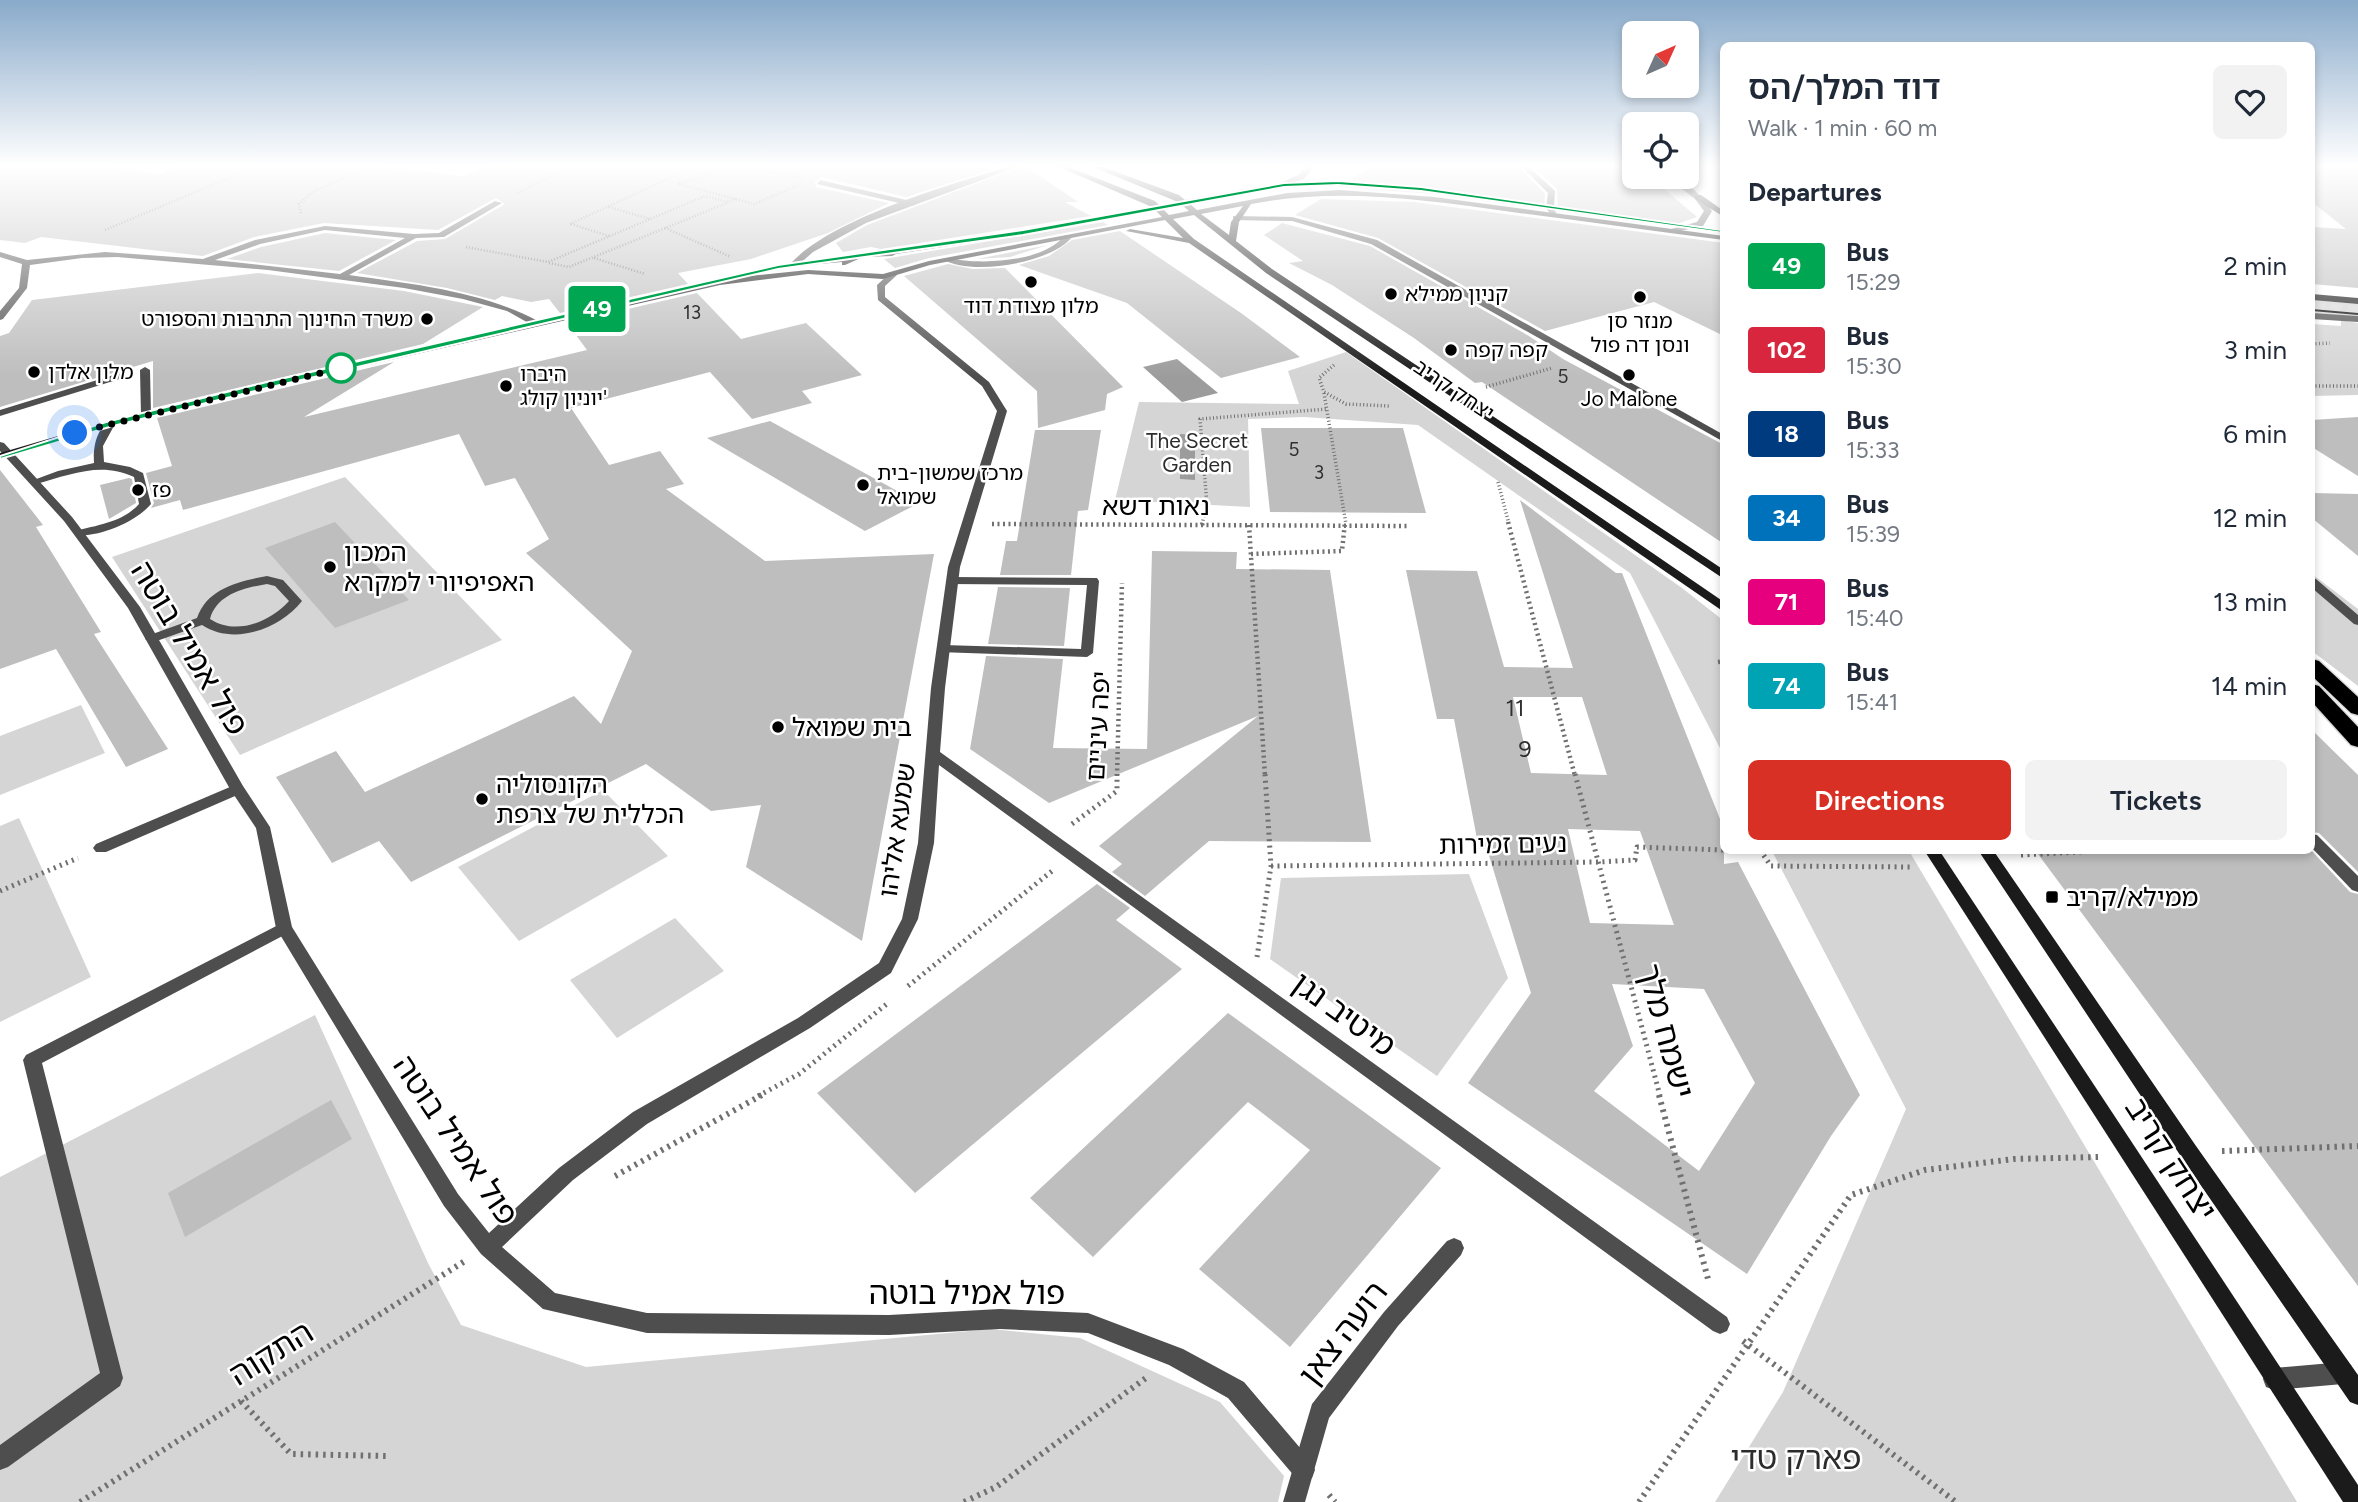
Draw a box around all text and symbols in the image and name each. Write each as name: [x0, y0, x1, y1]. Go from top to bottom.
north arrow: [1622, 21, 1699, 98]
map controls: [1622, 21, 1699, 189]
button: heart: [2213, 65, 2287, 139]
text: דוד המלך/הס: [1748, 68, 1940, 107]
button: locate: [1622, 112, 1699, 189]
text: Walk · 1 min · 60 m: [1748, 114, 1937, 142]
text: Departures: [1748, 176, 1882, 208]
text: Bus: [1846, 236, 1889, 268]
text: 2 min: [2223, 250, 2287, 282]
text: 49: [1772, 251, 1801, 280]
text: 15:29: [1846, 268, 1900, 296]
marker: מלון מצודת דוד: [1023, 274, 1039, 290]
place label: קניון ממילא: [1405, 281, 1508, 306]
line badge: 49: [566, 286, 628, 332]
marker: קניון ממילא: [1383, 286, 1399, 302]
marker: מנזר סן ונסן דה פול: [1632, 289, 1648, 305]
place label: מלון מצודת דוד: [963, 293, 1099, 318]
text: 49: [582, 294, 612, 323]
house number: 13: [683, 301, 701, 324]
place label: משרד החינוך התרבות והספורט: [141, 306, 413, 331]
place label: מנזר סן ונסן דה פול: [1590, 308, 1690, 357]
marker: משרד החינוך התרבות והספורט: [419, 311, 435, 327]
text: Bus: [1846, 320, 1889, 352]
text: 3 min: [2224, 334, 2287, 366]
text: 102: [1767, 335, 1806, 364]
place label: קפה קפה: [1465, 337, 1548, 362]
marker: קפה קפה: [1443, 342, 1459, 358]
text: 15:30: [1846, 352, 1902, 380]
unlabelled marker: [326, 353, 356, 383]
street label: יצחק קריב: [1410, 354, 1499, 425]
place label: מלון אלדן: [48, 359, 134, 384]
place label: היברו יוניון קולג': [520, 361, 607, 410]
marker: מלון אלדן: [26, 364, 42, 380]
house number: 5: [1558, 365, 1569, 388]
marker: Jo Malone: [1621, 367, 1637, 383]
marker: היברו יוניון קולג': [498, 378, 514, 394]
place label: Jo Malone: [1581, 386, 1677, 411]
text: Bus: [1846, 404, 1889, 436]
your location: [57, 415, 92, 450]
text: 6 min: [2223, 418, 2287, 450]
text: 18: [1774, 419, 1799, 448]
park label: The Secret Garden: [1146, 428, 1248, 477]
text: 15:33: [1846, 436, 1900, 464]
house number: 5: [1289, 438, 1300, 461]
place label: מרכז שמשון-בית שמואל: [877, 460, 1023, 509]
house number: 3: [1314, 461, 1324, 484]
place label: פז: [152, 477, 172, 502]
marker: מרכז שמשון-בית שמואל: [855, 477, 871, 493]
marker: פז: [130, 482, 146, 498]
text: Bus: [1846, 488, 1889, 520]
street label: נאות דשא: [1102, 490, 1210, 522]
text: 12 min: [2213, 502, 2287, 534]
text: 34: [1772, 503, 1801, 532]
text: 15:39: [1846, 520, 1900, 548]
place label: המכון האפיפיורי למקרא: [344, 536, 535, 598]
street label: פול אמיל בוטה: [123, 554, 257, 742]
marker: המכון האפיפיורי למקרא: [322, 559, 338, 575]
text: Bus: [1846, 572, 1889, 604]
text: 13 min: [2213, 586, 2287, 618]
text: 71: [1775, 587, 1798, 616]
text: 15:40: [1846, 604, 1904, 632]
text: Bus: [1846, 656, 1889, 688]
street label: יפה עיניים: [1079, 670, 1117, 782]
text: 14 min: [2211, 670, 2287, 702]
text: 74: [1772, 671, 1801, 700]
text: 15:41: [1846, 688, 1898, 716]
house number: 11: [1506, 694, 1525, 722]
place label: בית שמואל: [792, 711, 912, 743]
marker: בית שמואל: [770, 719, 786, 735]
house number: 9: [1518, 735, 1532, 763]
button: Directions: [1748, 760, 2011, 840]
button: Tickets: [2025, 760, 2287, 840]
street label: שמעא אליהו: [872, 761, 922, 899]
place label: הקונסוליה הכללית של צרפת: [496, 768, 684, 830]
marker: הקונסוליה הכללית של צרפת: [474, 791, 490, 807]
street label: נעים זמירות: [1438, 827, 1568, 861]
place label: ממילא/קריב: [2066, 881, 2198, 913]
marker: ממילא/קריב: [2044, 889, 2060, 905]
street label: ישמח מלך: [1630, 960, 1702, 1102]
street label: מיטיב נגן: [1285, 964, 1403, 1064]
street label: פול אמיל בוטה: [385, 1048, 527, 1232]
street label: יצחק קריב: [2117, 1090, 2225, 1228]
street label: רועה צאן: [1291, 1273, 1395, 1393]
street label: פול אמיל בוטה: [869, 1274, 1065, 1312]
street label: התקוה: [222, 1313, 320, 1393]
park label: פארק טדי: [1731, 1439, 1861, 1477]

